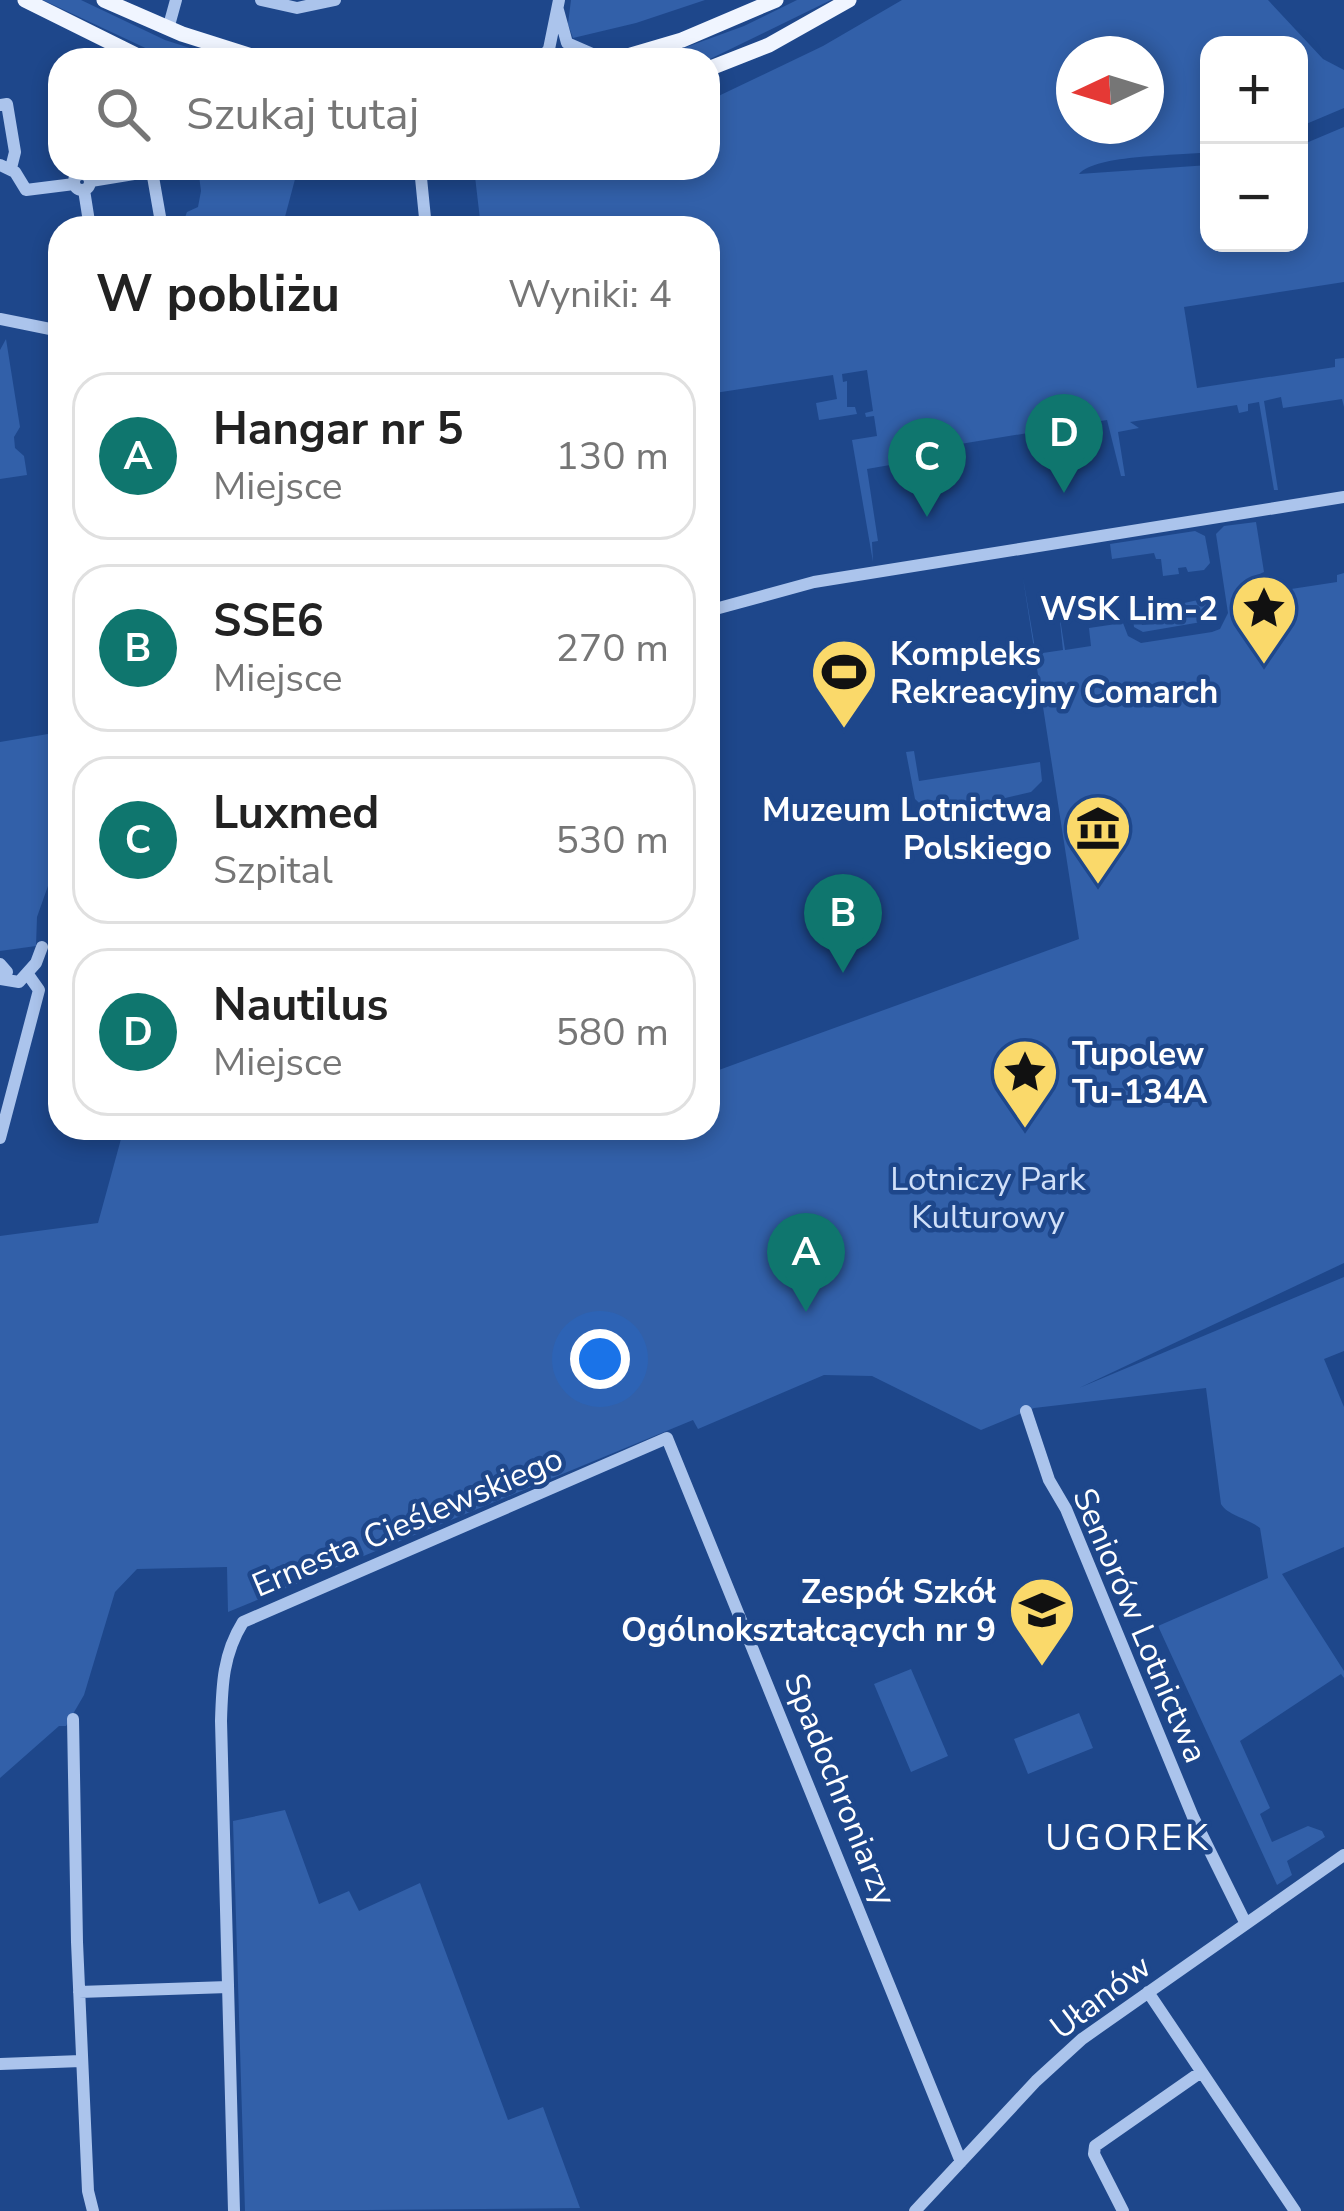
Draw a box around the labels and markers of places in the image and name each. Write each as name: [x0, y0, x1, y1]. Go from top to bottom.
pin: D: [1025, 394, 1103, 493]
pin: C: [888, 418, 966, 517]
place icon: WSK Lim-2: [1229, 573, 1299, 667]
place label: WSK Lim-2: [1040, 587, 1218, 632]
place label: Kompleks Rekreacyjny Comarch: [890, 632, 1218, 715]
sports icon: Kompleks Rekreacyjny Comarch: [809, 637, 879, 731]
place label: Muzeum Lotnictwa Polskiego: [762, 788, 1052, 871]
museum icon: Muzeum Lotnictwa Polskiego: [1063, 793, 1133, 887]
pin: B: [804, 874, 882, 973]
place label: Tupolew Tu-134A: [1072, 1032, 1208, 1115]
place icon: Tupolew Tu-134A: [990, 1037, 1060, 1131]
pin: A: [767, 1213, 845, 1312]
place label: Zespół Szkół Ogólnokształcących nr 9: [621, 1570, 996, 1653]
school or university icon: Zespół Szkół Ogólnokształcących nr 9: [1007, 1575, 1077, 1669]

